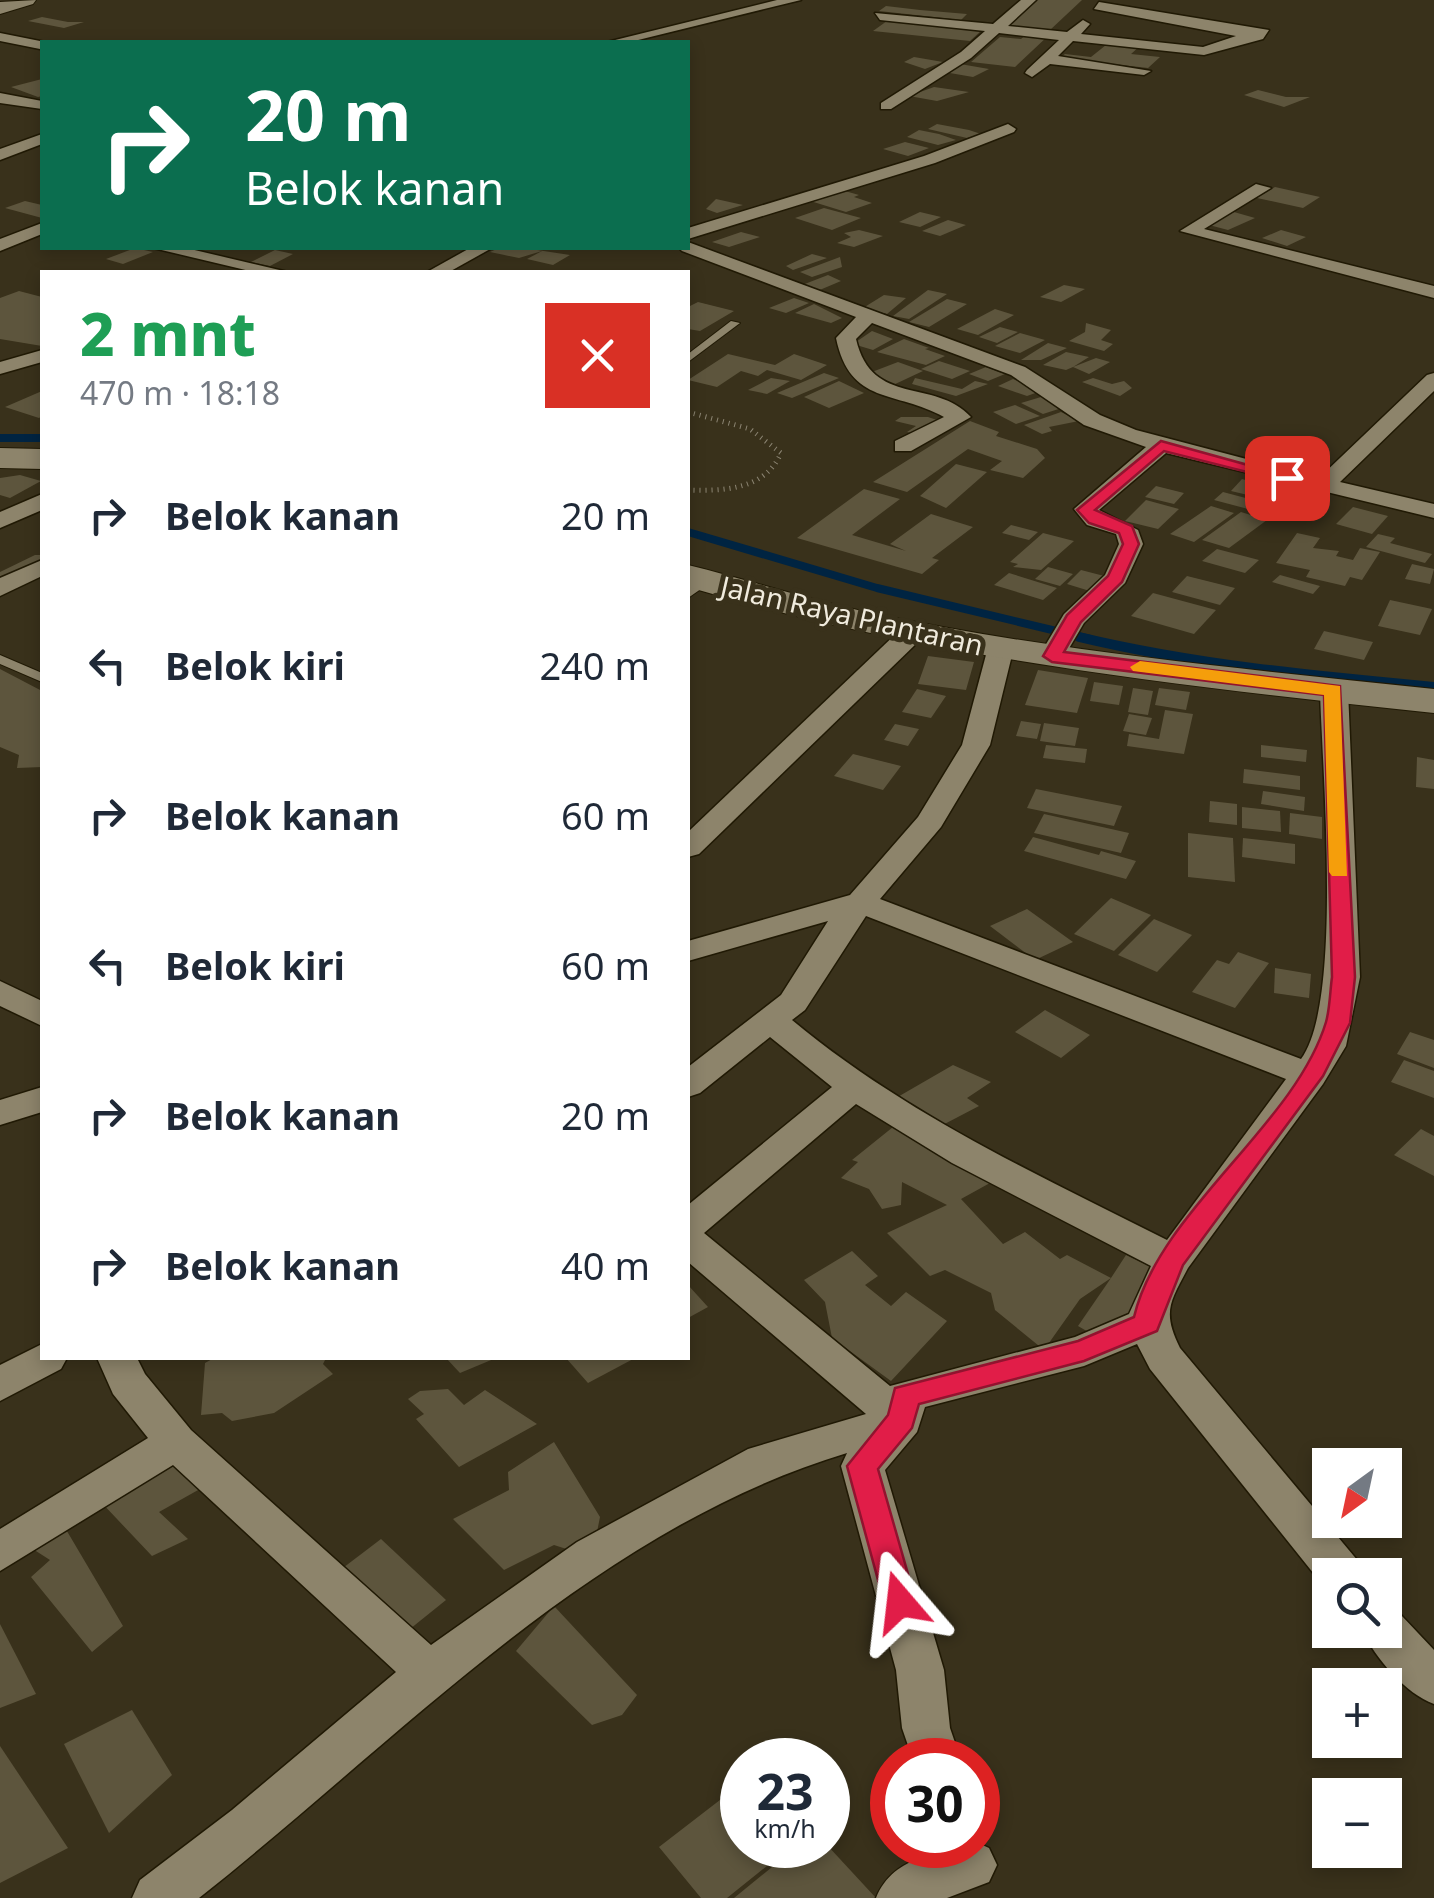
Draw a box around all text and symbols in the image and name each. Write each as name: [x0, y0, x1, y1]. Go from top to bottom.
text: 20 m: [245, 66, 412, 162]
icon: right: [80, 80, 210, 210]
text: Belok kanan: [245, 157, 504, 218]
text: 2 mnt: [80, 292, 256, 374]
button: close: [545, 303, 650, 408]
text: 470 m · 18:18: [80, 371, 280, 414]
pin: [1245, 436, 1330, 521]
icon: arrive: [1260, 451, 1315, 506]
icon: right: [80, 488, 135, 543]
text: Belok kanan: [165, 489, 400, 541]
text: 20 m: [561, 489, 650, 541]
street label: Jalan Raya Plantaran: [714, 566, 987, 664]
icon: left: [80, 638, 135, 693]
text: Belok kiri: [165, 639, 345, 691]
text: 240 m: [539, 639, 650, 691]
icon: right: [80, 788, 135, 843]
text: Belok kanan: [165, 789, 400, 841]
text: 60 m: [561, 789, 650, 841]
icon: left: [80, 938, 135, 993]
text: Belok kiri: [165, 939, 345, 991]
text: 60 m: [561, 939, 650, 991]
icon: right: [80, 1088, 135, 1143]
text: Belok kanan: [165, 1089, 400, 1141]
text: 20 m: [561, 1089, 650, 1141]
icon: right: [80, 1238, 135, 1293]
text: Belok kanan: [165, 1239, 400, 1291]
text: 40 m: [561, 1239, 650, 1291]
north arrow: [1312, 1448, 1402, 1538]
map controls: [1312, 1448, 1402, 1868]
position arrow: [848, 1550, 952, 1654]
button: search: [1312, 1558, 1402, 1648]
button: +: [1312, 1668, 1402, 1758]
speed limit sign: 30: [870, 1738, 1000, 1868]
text: 23: [756, 1757, 814, 1825]
button: −: [1312, 1778, 1402, 1868]
text: km/h: [754, 1811, 816, 1845]

